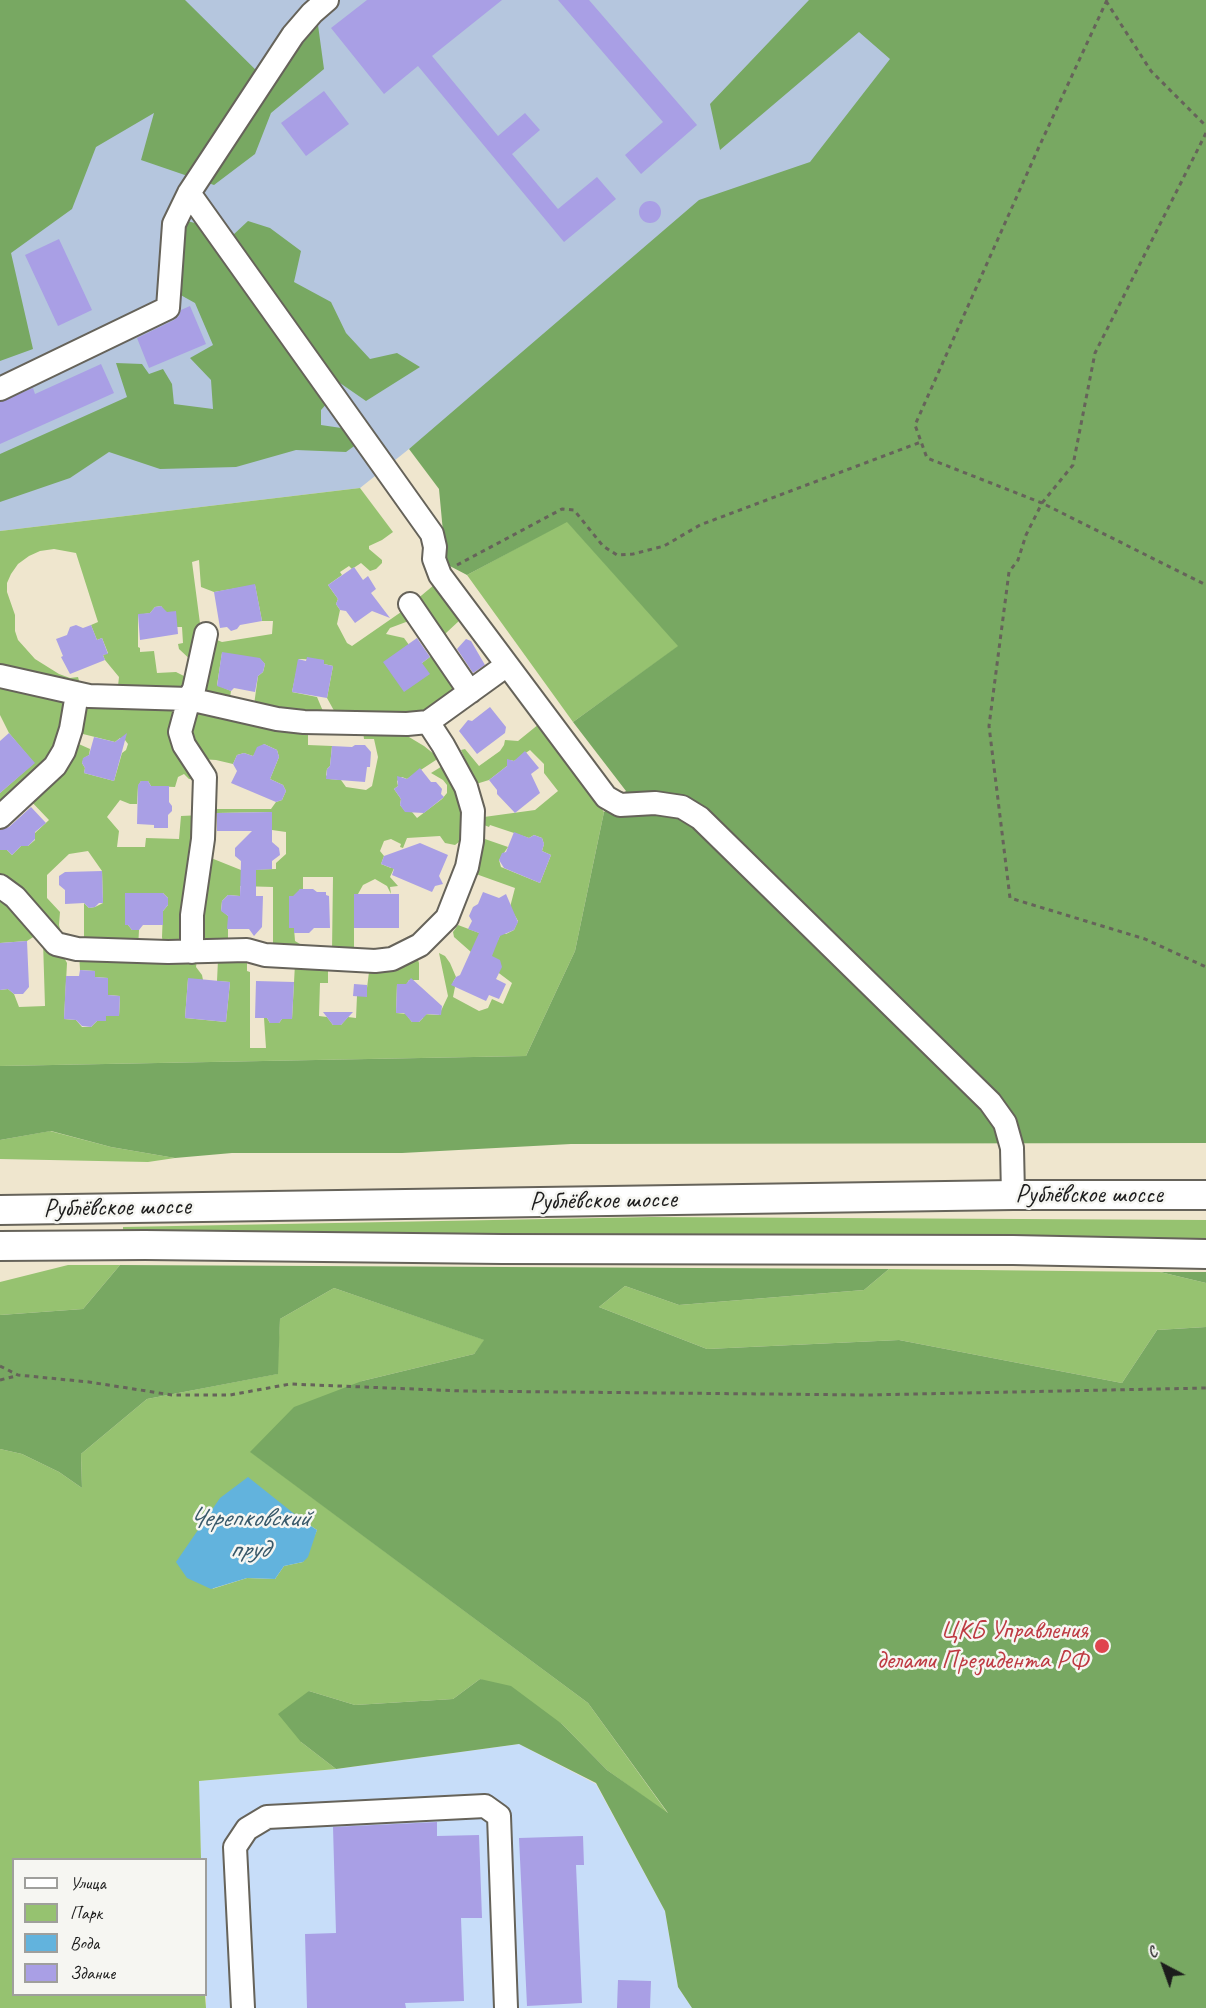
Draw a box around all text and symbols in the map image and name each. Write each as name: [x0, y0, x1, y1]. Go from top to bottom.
street label: Рублёвское шоссе: [1015, 1179, 1163, 1211]
street label: Рублёвское шоссе: [529, 1184, 677, 1218]
street label: Рублёвское шоссе: [43, 1191, 191, 1225]
water label: Черепковский пруд: [188, 1503, 310, 1566]
place label: ЦКБ Управления делами Президента РФ: [876, 1615, 1088, 1676]
marker: ЦКБ Управления делами Президента РФ: [1093, 1637, 1111, 1655]
legend: [12, 1858, 207, 1996]
text: Улица: [70, 1872, 106, 1894]
text: Парк: [70, 1902, 102, 1924]
text: Вода: [70, 1932, 99, 1954]
north arrow: [1134, 1936, 1194, 1996]
text: С: [1143, 1942, 1162, 1963]
text: Здание: [70, 1962, 115, 1984]

